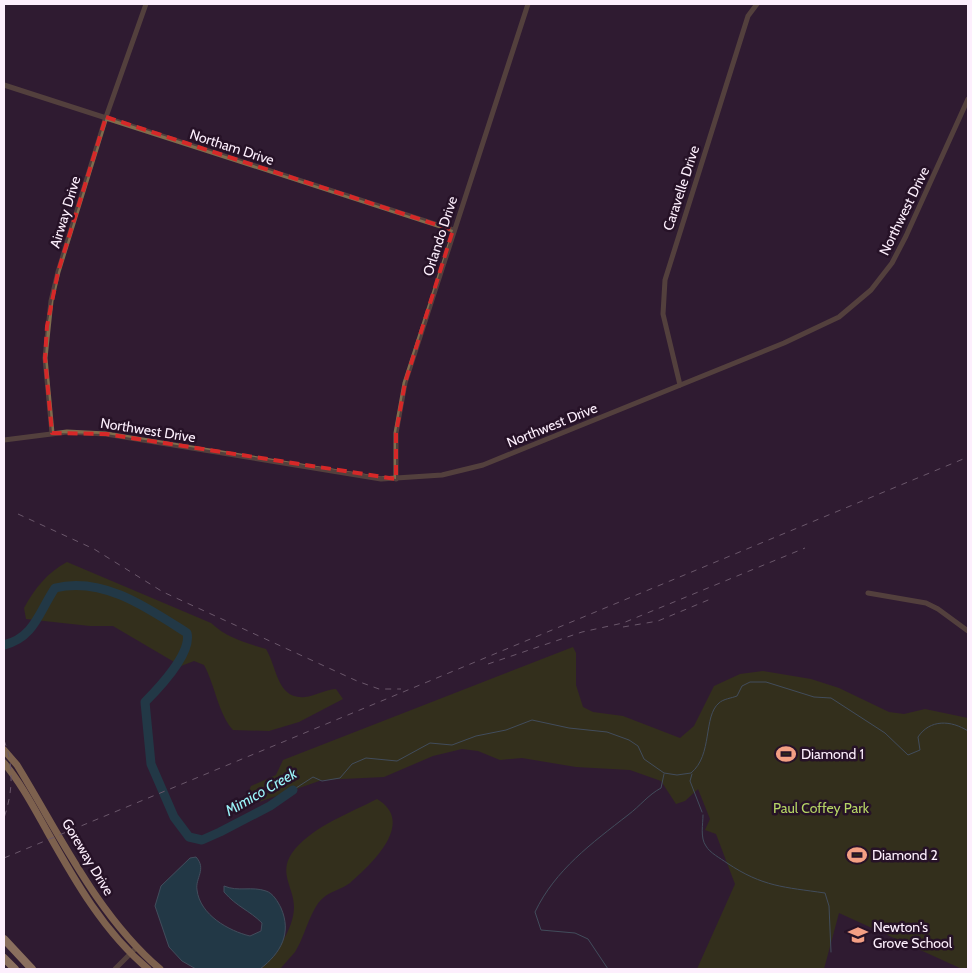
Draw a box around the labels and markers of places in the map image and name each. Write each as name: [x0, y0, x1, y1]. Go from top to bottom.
sports icon: Diamond 1: [775, 743, 797, 765]
place label: Diamond 1: [801, 745, 864, 763]
sports icon: Diamond 2: [846, 844, 868, 866]
place label: Diamond 2: [872, 846, 938, 864]
place label: Newton's Grove School: [873, 918, 953, 952]
school or university icon: Newton's Grove School: [847, 924, 869, 946]

